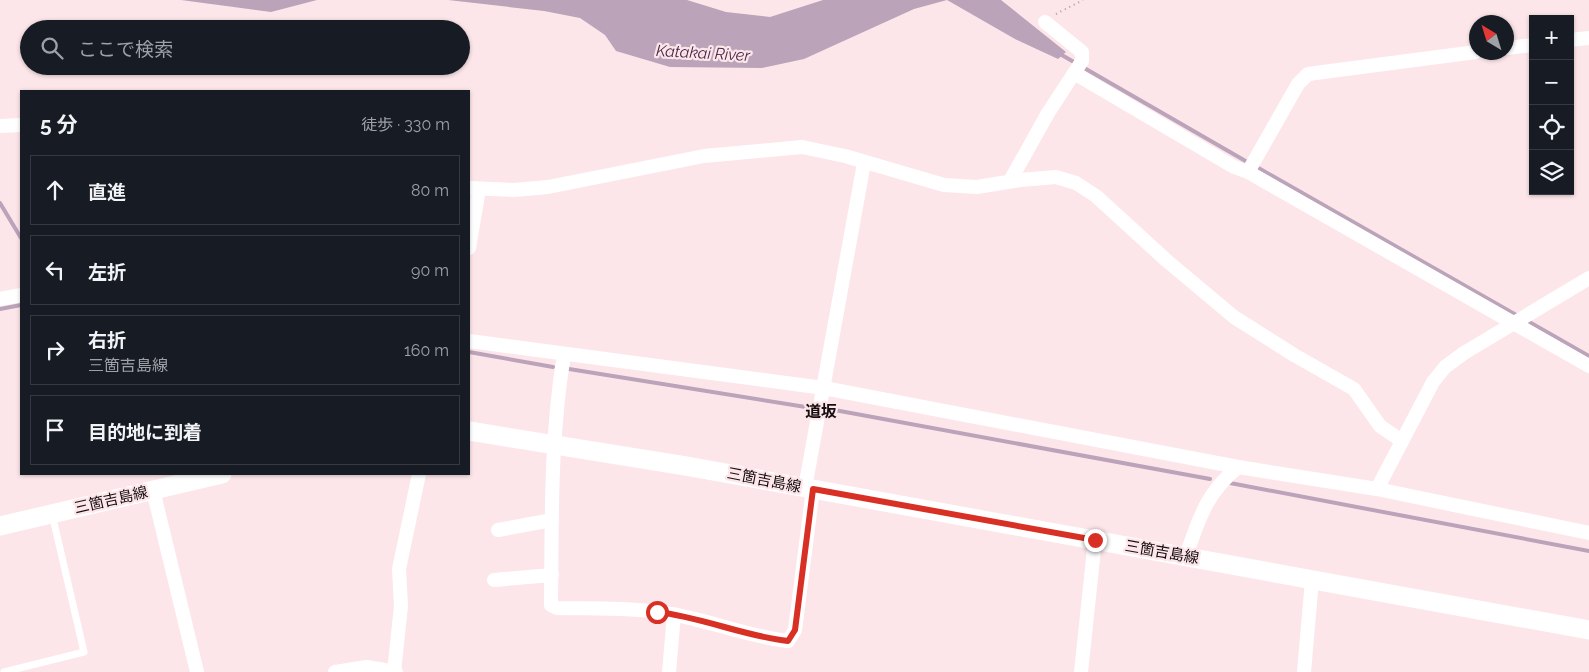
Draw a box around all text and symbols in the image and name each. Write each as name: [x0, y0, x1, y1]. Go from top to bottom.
north arrow: [1469, 15, 1514, 60]
map controls: [1529, 15, 1574, 195]
button: +: [1529, 15, 1574, 60]
search box: [20, 20, 470, 75]
icon: search: [38, 34, 66, 62]
text: ここで検索: [78, 38, 173, 60]
water label: Katakai River: [656, 41, 751, 65]
button: −: [1529, 60, 1574, 105]
button: locate: [1529, 105, 1574, 150]
text: 5 分: [40, 112, 78, 137]
text: 徒歩 · 330 m: [361, 115, 450, 134]
button: layers: [1529, 150, 1574, 195]
icon: ahead: [41, 176, 69, 204]
text: 直進: [88, 181, 126, 203]
text: 80 m: [411, 181, 449, 200]
icon: left: [41, 256, 69, 284]
text: 左折: [88, 261, 126, 283]
text: 90 m: [411, 261, 449, 280]
text: 右折: [88, 329, 126, 351]
icon: right: [41, 336, 69, 364]
text: 160 m: [404, 341, 449, 360]
text: 三箇吉島線: [88, 356, 168, 375]
district label: 道坂: [805, 402, 837, 421]
icon: arrive: [41, 416, 69, 444]
text: 目的地に到着: [88, 421, 202, 443]
street label: 三箇吉島線: [725, 464, 803, 496]
street label: 三箇吉島線: [72, 483, 150, 517]
route end: [1084, 529, 1107, 552]
street label: 三箇吉島線: [1123, 537, 1201, 567]
route start: [646, 601, 669, 624]

